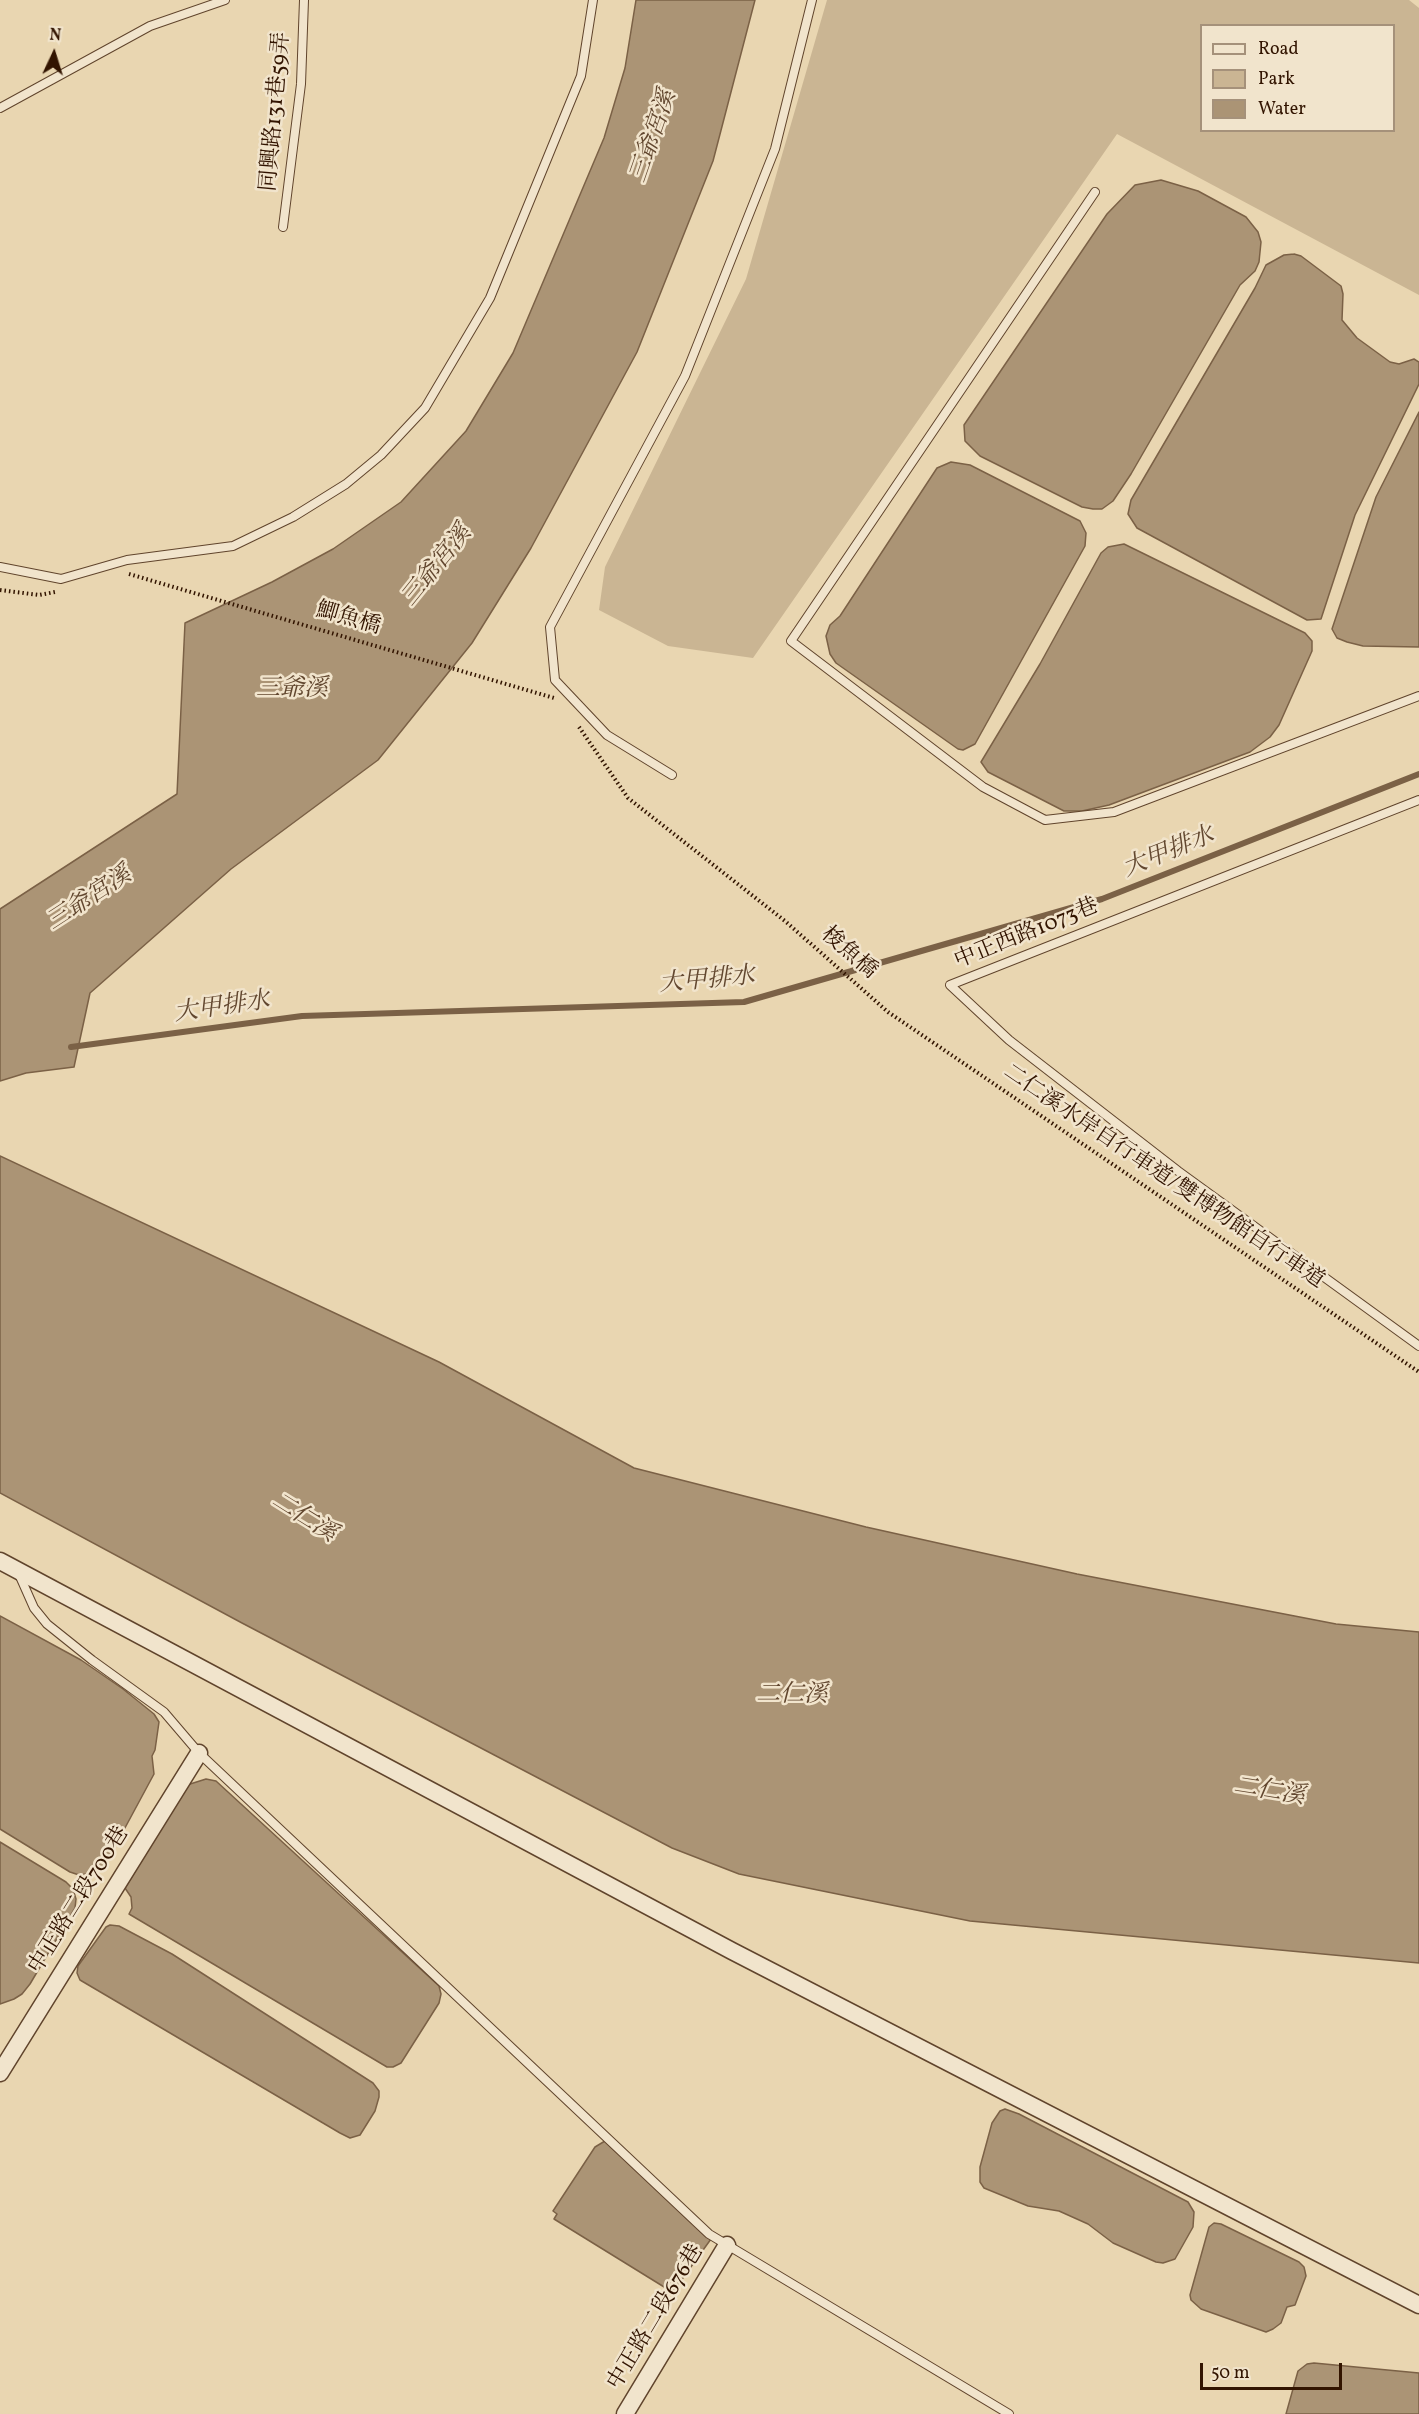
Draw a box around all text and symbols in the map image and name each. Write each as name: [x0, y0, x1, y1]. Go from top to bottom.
north arrow: [24, 24, 84, 84]
legend: [1200, 24, 1395, 132]
text: N: [49, 25, 62, 47]
street label: 同興路131巷59弄: [257, 31, 297, 193]
text: Road: [1258, 37, 1299, 62]
text: Park: [1258, 67, 1295, 92]
water label: 三爺宮溪: [626, 87, 684, 187]
text: Water: [1258, 97, 1306, 122]
water label: 三爺宮溪: [397, 521, 479, 613]
street label: 鯽魚橋: [313, 598, 383, 642]
water label: 三爺溪: [256, 677, 328, 705]
water label: 大甲排水: [1119, 823, 1219, 885]
water label: 三爺宮溪: [42, 862, 138, 938]
street label: 中正西路1073巷: [951, 894, 1103, 976]
street label: 梭魚橋: [814, 922, 882, 986]
water label: 大甲排水: [658, 963, 756, 1001]
water label: 大甲排水: [172, 988, 272, 1030]
street label: 二仁溪水岸自行車道/雙博物館自行車道: [997, 1060, 1329, 1296]
water label: 二仁溪: [265, 1488, 341, 1550]
water label: 二仁溪: [756, 1683, 828, 1711]
water label: 二仁溪: [1231, 1773, 1307, 1813]
street label: 中正路二段700巷: [24, 1822, 136, 1980]
street label: 中正路二段676巷: [603, 2241, 711, 2395]
scale bar: [1203, 2351, 1346, 2389]
text: 50 m: [1211, 2361, 1250, 2386]

